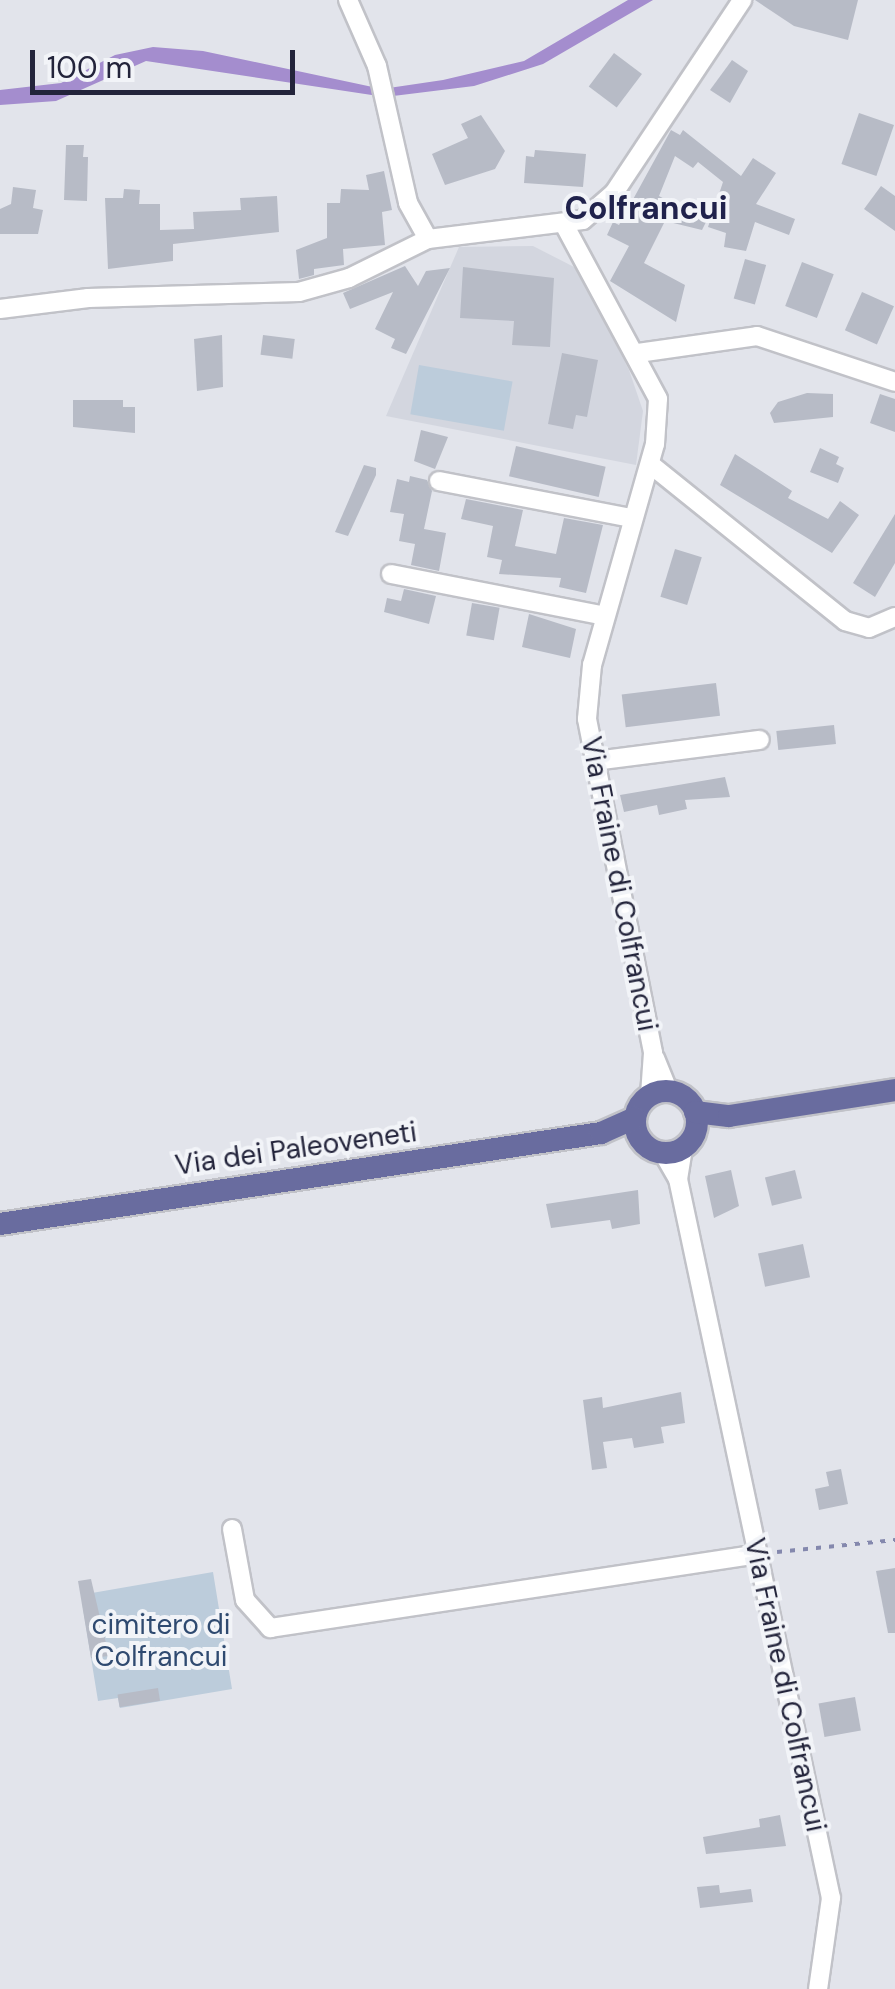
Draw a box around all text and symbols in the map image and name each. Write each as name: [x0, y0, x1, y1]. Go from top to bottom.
scale bar: [35, 30, 300, 92]
text: 100 m: [47, 48, 132, 87]
district label: Colfrancui: [564, 189, 728, 227]
street label: Via Fraine di Colfrancui: [574, 734, 664, 1034]
street label: Via dei Paleoveneti: [173, 1115, 419, 1183]
street label: Via Fraine di Colfrancui: [737, 1535, 833, 1835]
park label: cimitero di Colfrancui: [91, 1608, 231, 1674]

